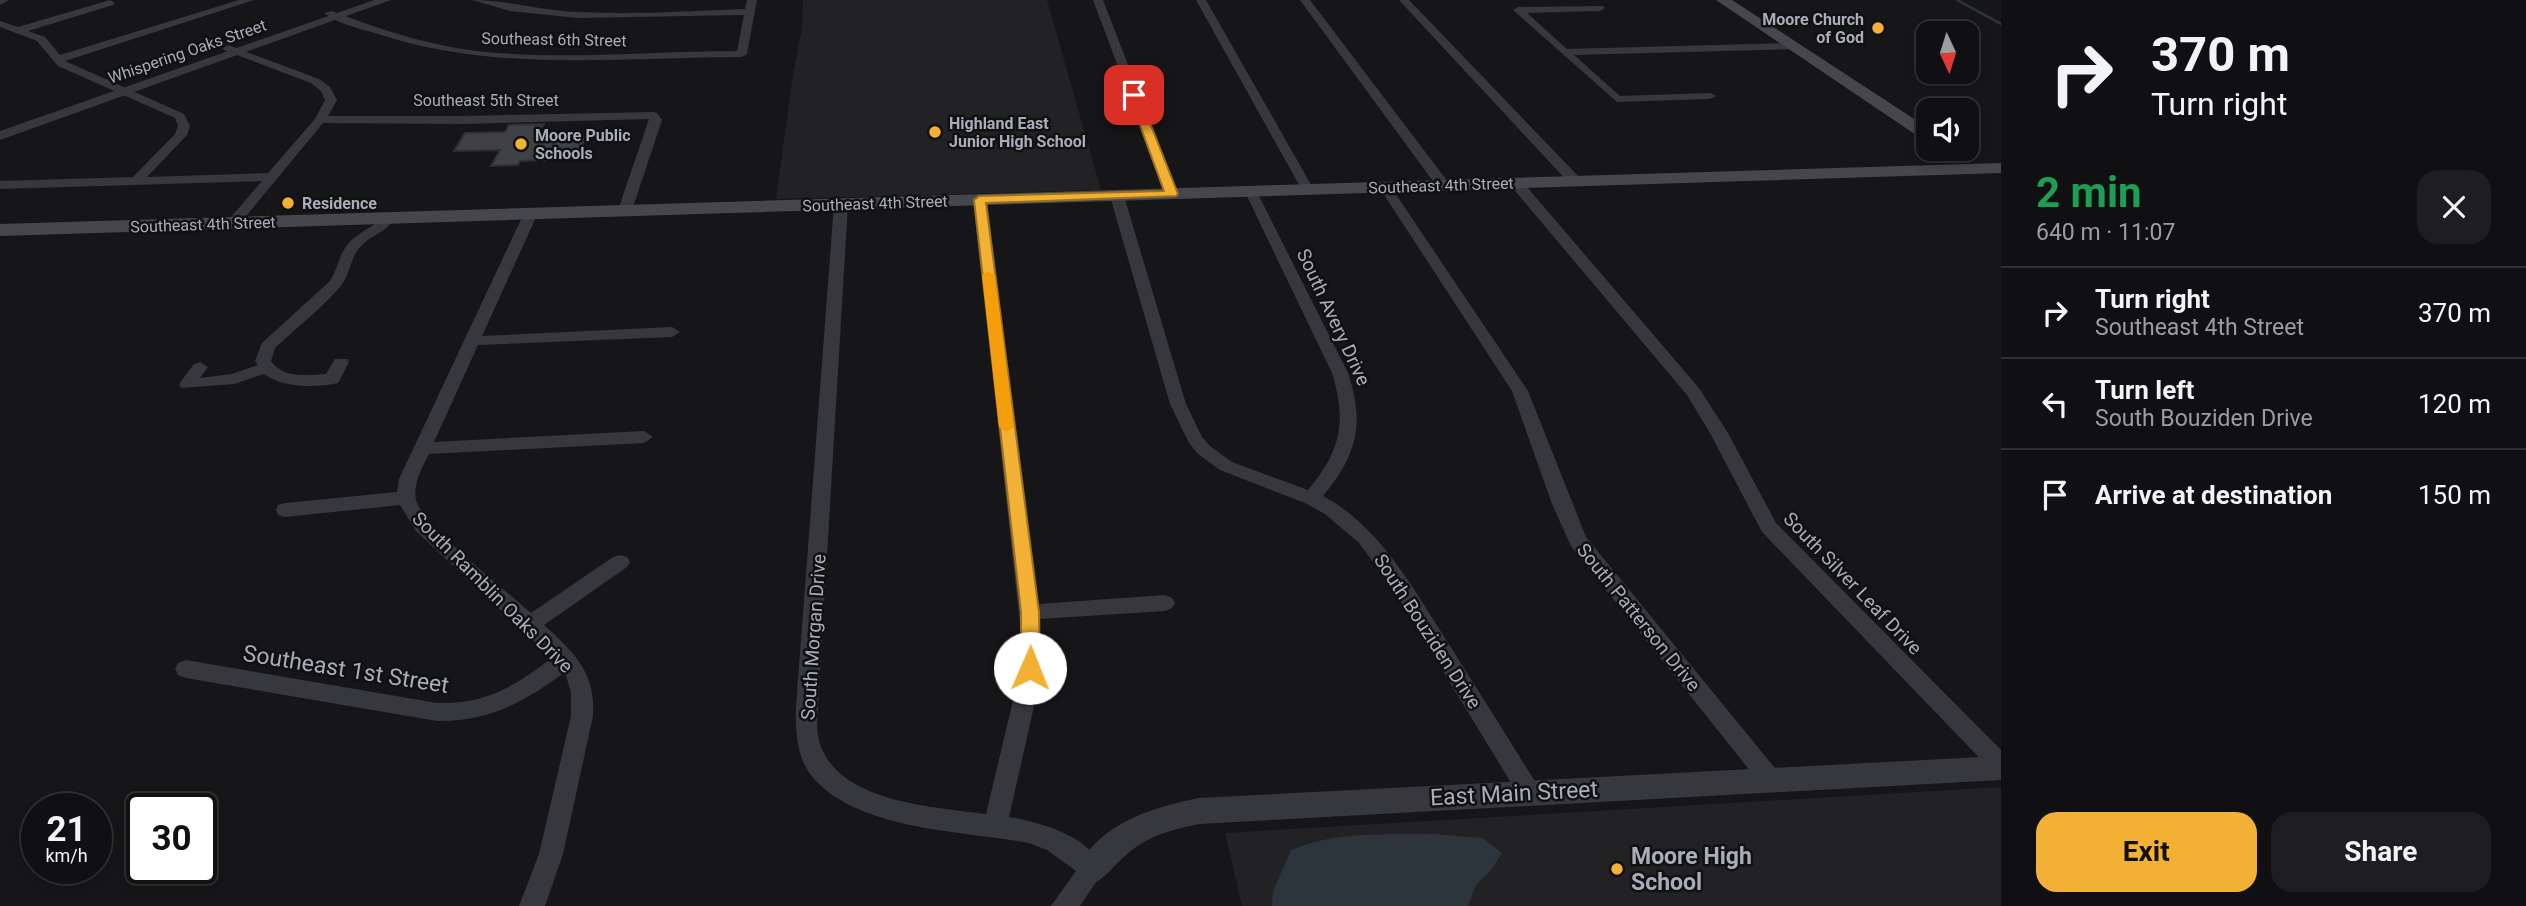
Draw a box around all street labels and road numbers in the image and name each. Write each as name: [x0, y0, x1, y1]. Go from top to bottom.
street label: Whispering Oaks Street: [106, 15, 269, 87]
street label: Southeast 6th Street: [481, 29, 627, 50]
street label: Southeast 5th Street: [413, 91, 559, 110]
street label: Southeast 4th Street: [1368, 173, 1514, 198]
street label: Southeast 4th Street: [802, 191, 948, 216]
street label: Southeast 4th Street: [130, 212, 276, 237]
street label: South Avery Drive: [1292, 245, 1375, 389]
street label: South Ramblin Oaks Drive: [407, 507, 578, 678]
street label: South Silver Leaf Drive: [1779, 507, 1927, 659]
street label: South Patterson Drive: [1572, 539, 1705, 696]
street label: South Bouziden Drive: [1369, 550, 1486, 713]
street label: South Morgan Drive: [796, 553, 831, 721]
street label: Southeast 1st Street: [241, 640, 451, 699]
street label: East Main Street: [1429, 776, 1599, 811]

